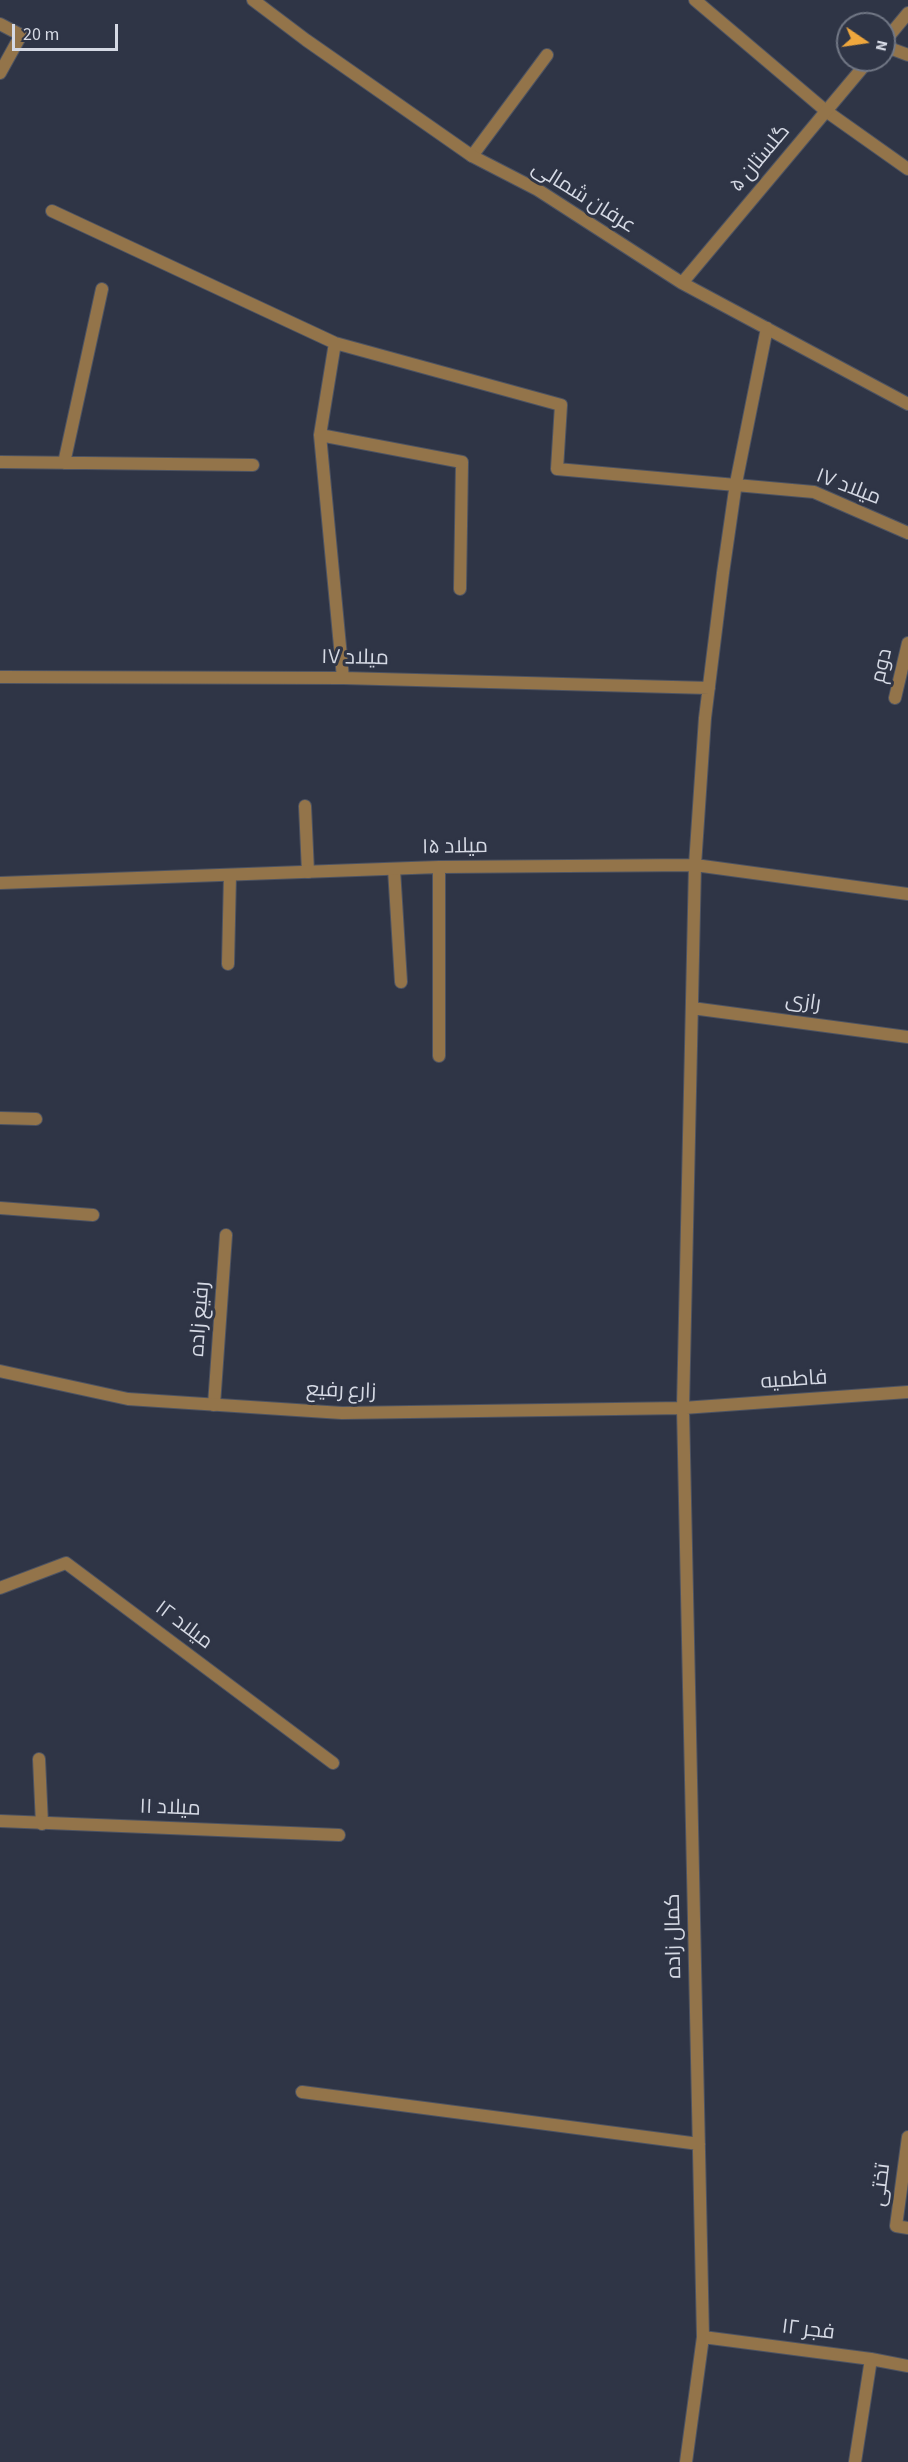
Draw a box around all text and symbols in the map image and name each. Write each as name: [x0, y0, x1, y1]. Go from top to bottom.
scale bar: [15, 12, 122, 50]
north arrow: [836, 12, 896, 72]
text: 20 m: [23, 22, 59, 47]
text: N: [870, 38, 894, 53]
street label: گلستان ۵: [725, 120, 797, 198]
street label: عرفان شمالی: [526, 156, 640, 240]
street label: میلاد ۱۷: [812, 464, 884, 512]
street label: میلاد ۱۷: [321, 646, 389, 672]
street label: دوم: [867, 646, 899, 686]
street label: میلاد ۱۵: [422, 835, 488, 861]
street label: رازی: [784, 988, 822, 1018]
street label: رفیع زاده: [186, 1280, 216, 1358]
street label: فاطمیه: [760, 1366, 828, 1396]
street label: زارع رفیع: [305, 1378, 377, 1406]
street label: میلاد ۱۲: [149, 1596, 217, 1656]
street label: میلاد ۱۱: [139, 1795, 201, 1823]
street label: کمال زاده: [662, 1893, 688, 1979]
street label: تختی: [867, 2162, 897, 2208]
street label: فجر ۱۲: [780, 2315, 836, 2347]

